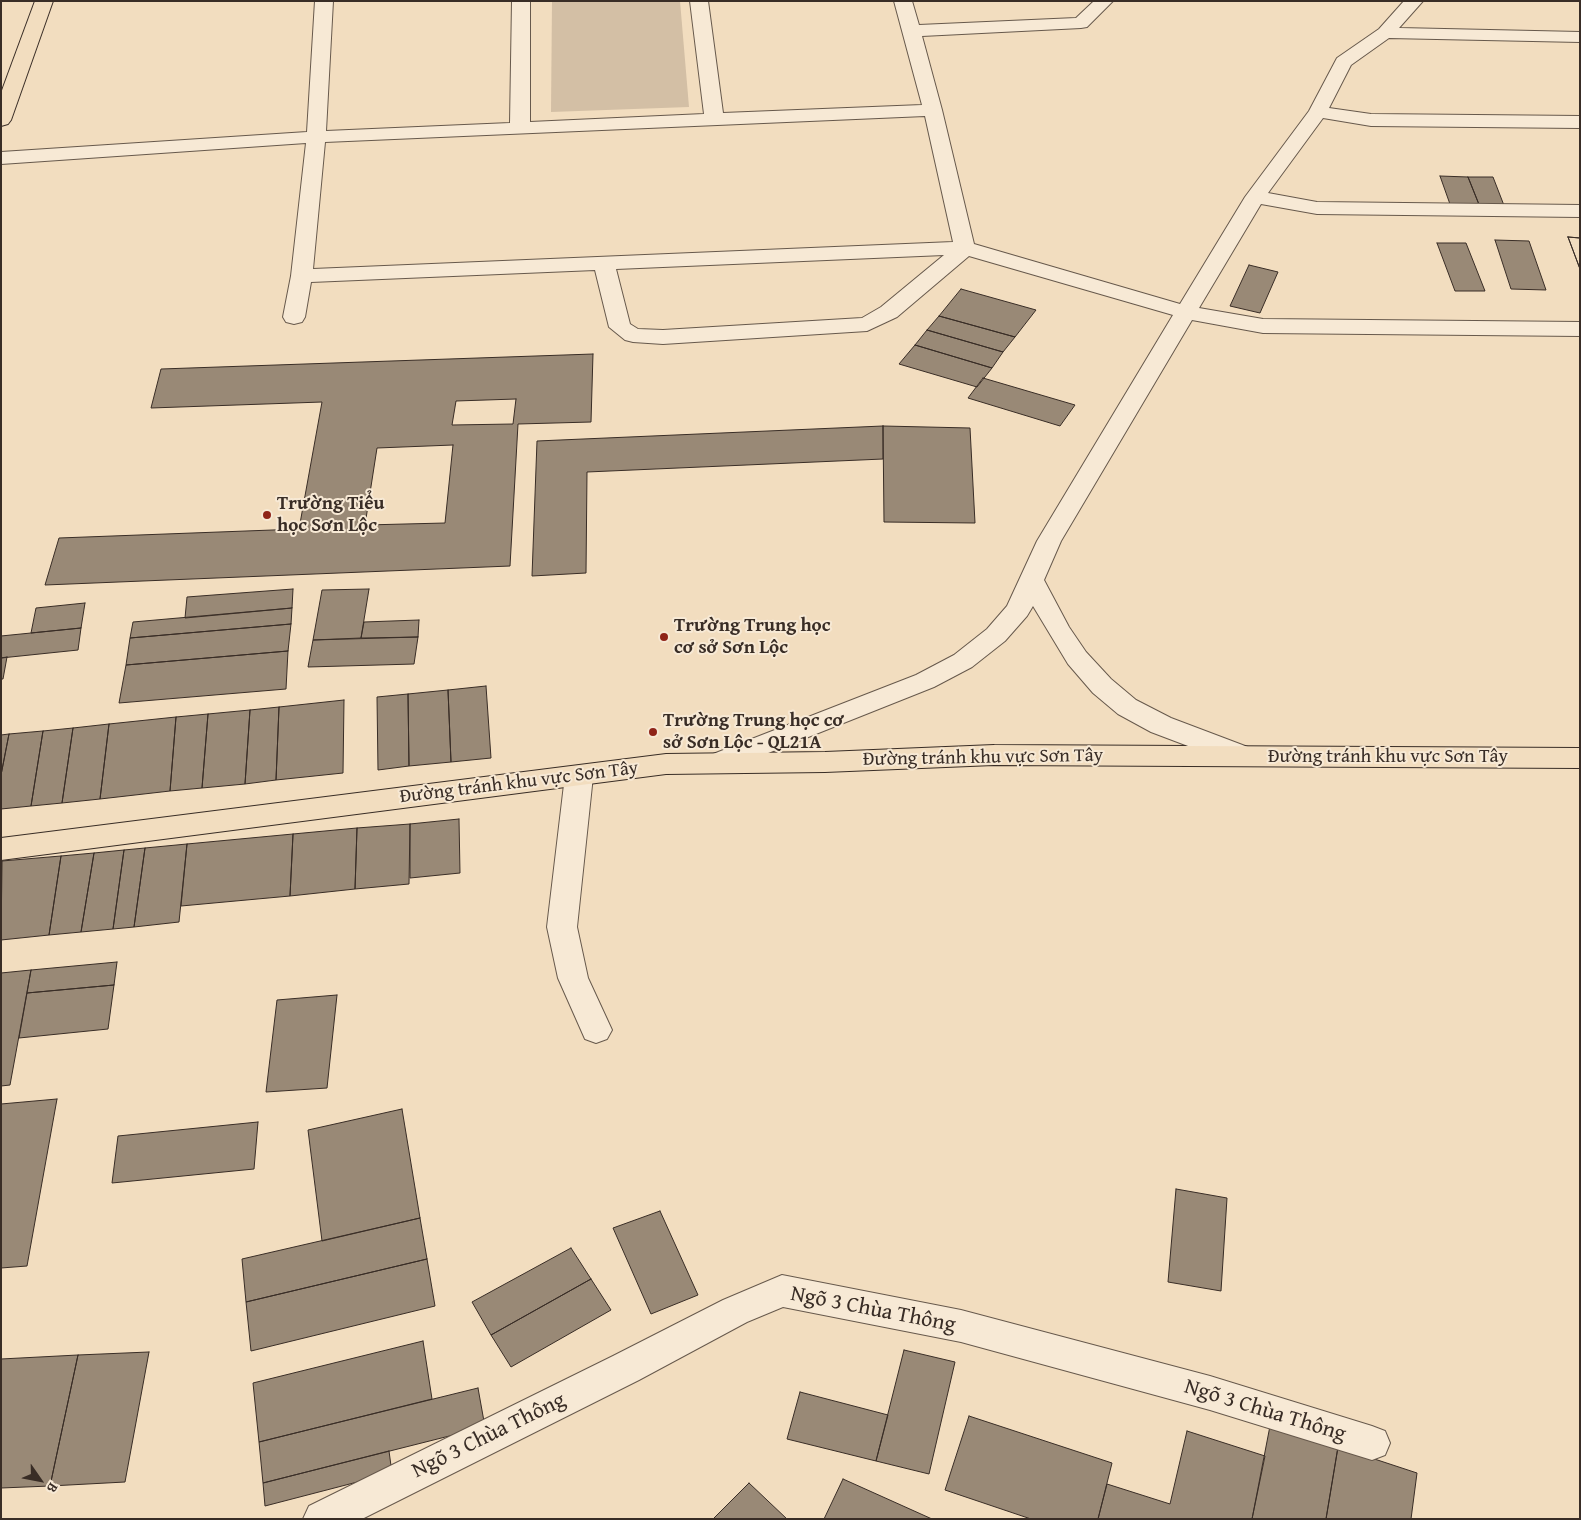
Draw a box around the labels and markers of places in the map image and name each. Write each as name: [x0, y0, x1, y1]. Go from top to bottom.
place label: Trường Tiểu học Sơn Lộc: [277, 493, 384, 537]
marker: Trường Tiểu học Sơn Lộc: [261, 509, 273, 521]
place label: Trường Trung học cơ sở Sơn Lộc: [674, 615, 830, 659]
marker: Trường Trung học cơ sở Sơn Lộc: [658, 631, 670, 643]
place label: Trường Trung học cơ sở Sơn Lộc - QL21A: [663, 710, 844, 754]
marker: Trường Trung học cơ sở Sơn Lộc - QL21A: [647, 726, 659, 738]

